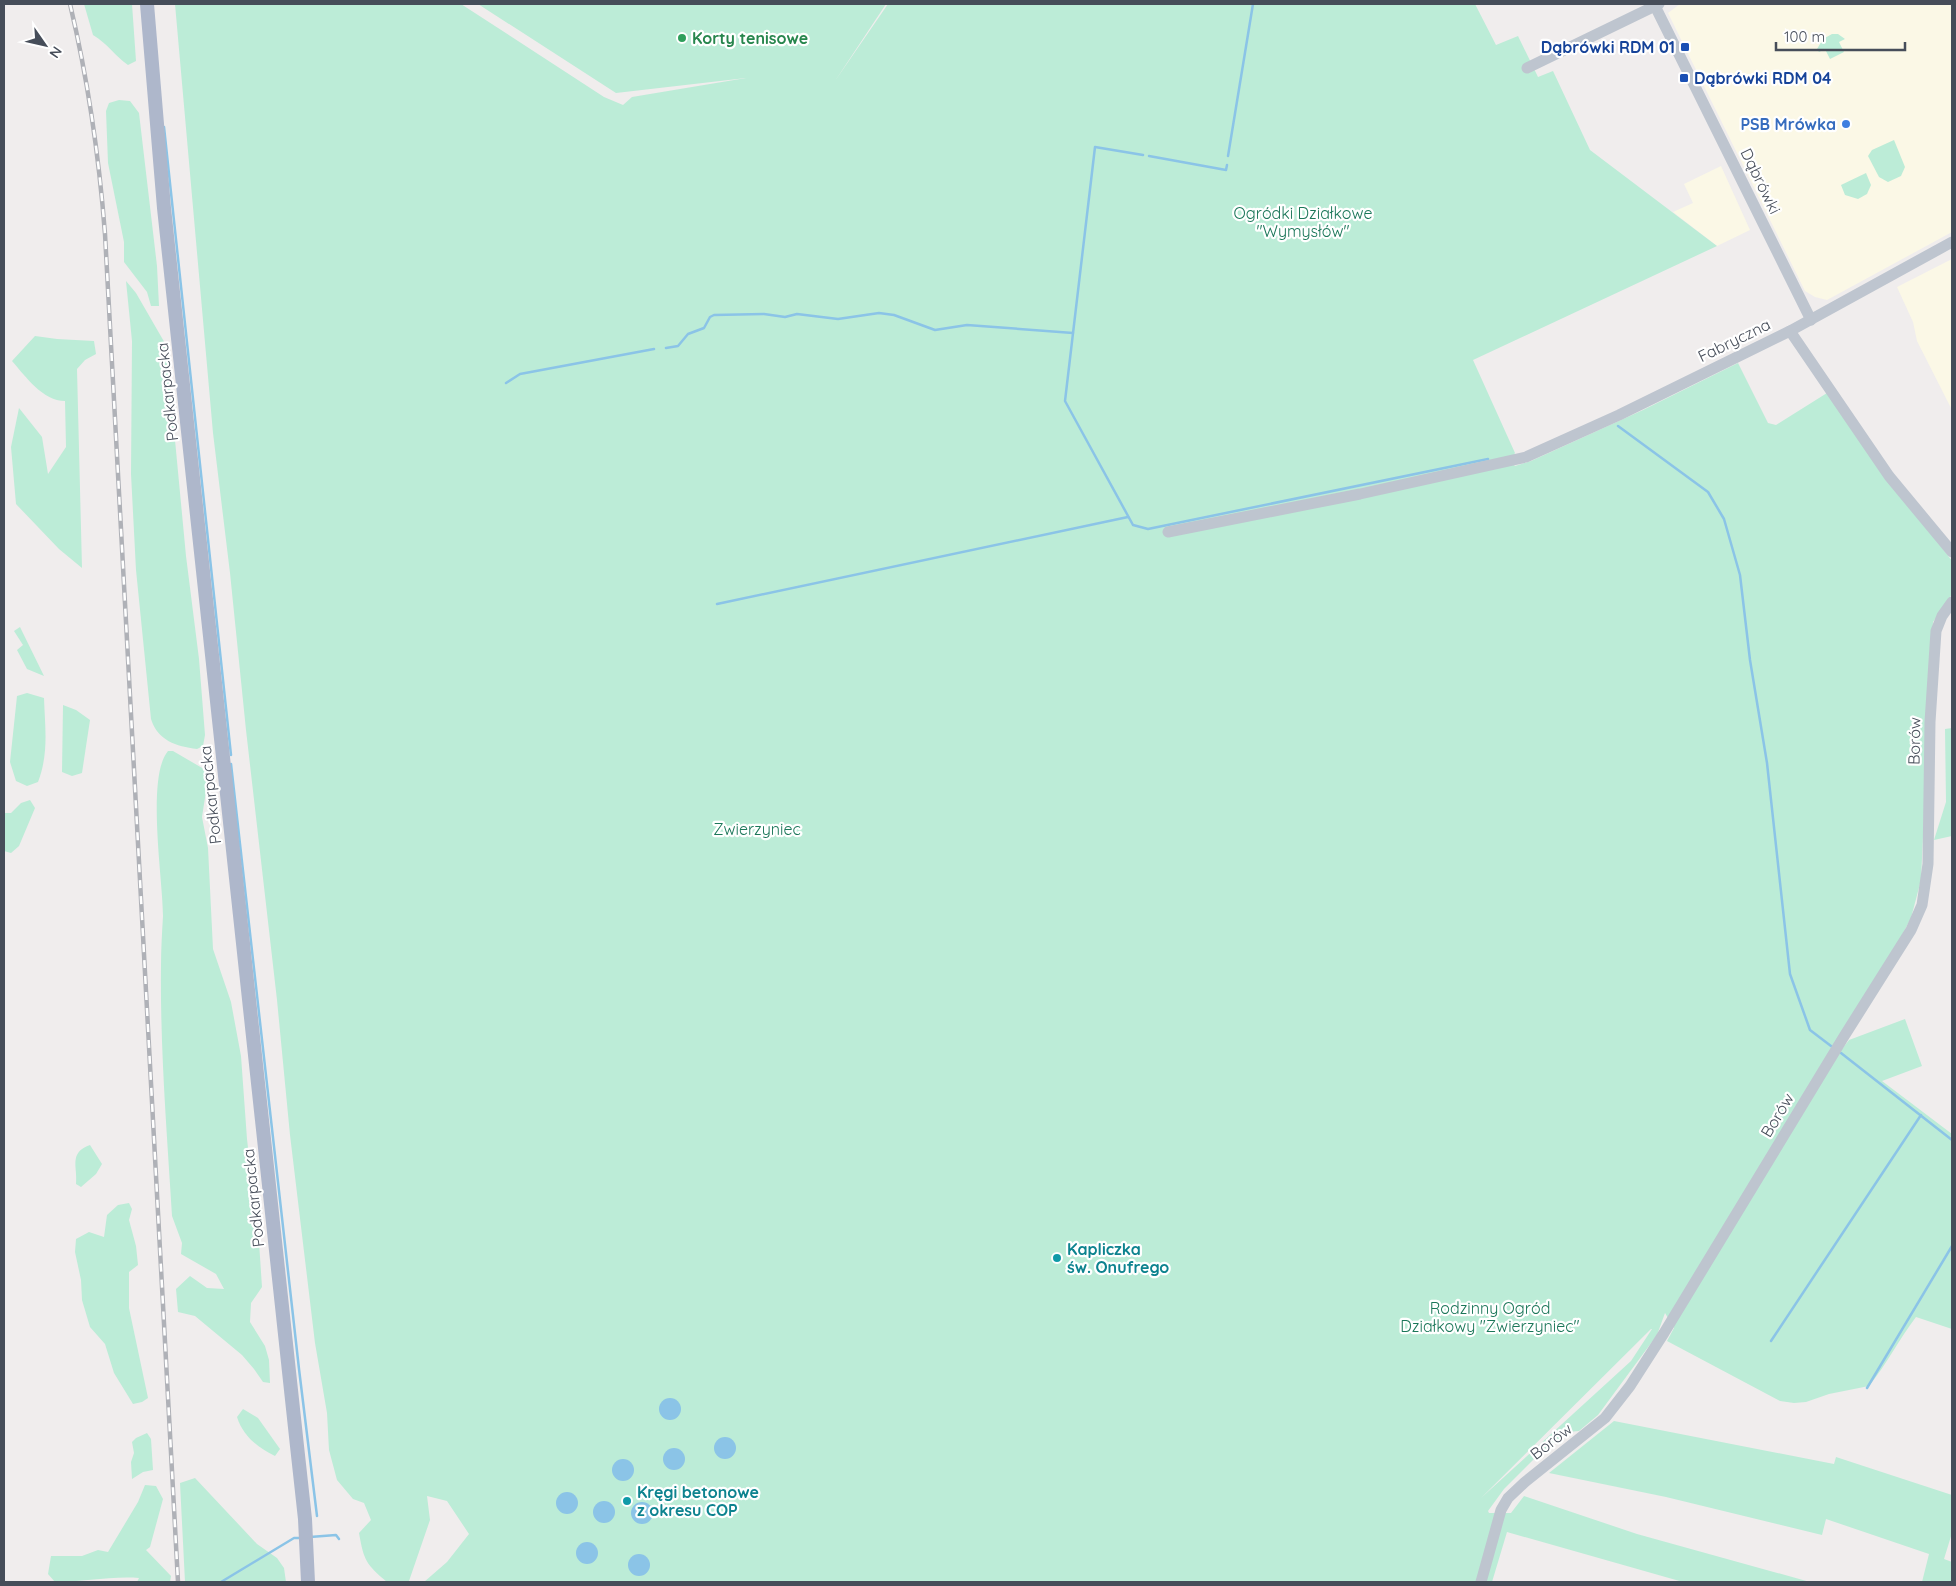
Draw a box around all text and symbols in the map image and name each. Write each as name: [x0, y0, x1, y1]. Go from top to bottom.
north arrow: [20, 20, 70, 70]
scale bar: [1776, 20, 1905, 52]
text: 100 m: [1784, 27, 1825, 46]
place label: Korty tenisowe: [692, 28, 808, 48]
marker: Korty tenisowe: [676, 32, 688, 44]
place label: Dąbrówki RDM 01: [1541, 37, 1675, 57]
marker: Dąbrówki RDM 01: [1679, 41, 1691, 53]
text: N: [45, 43, 66, 62]
place label: Dąbrówki RDM 04: [1694, 68, 1832, 88]
marker: Dąbrówki RDM 04: [1678, 72, 1690, 84]
place label: PSB Mrówka: [1740, 114, 1836, 134]
marker: PSB Mrówka: [1840, 118, 1852, 130]
street label: Dąbrówki: [1737, 145, 1785, 217]
park label: Ogródki Działkowe "Wymysłów": [1233, 203, 1373, 241]
street label: Fabryczna: [1694, 314, 1774, 366]
street label: Podkarpacka: [152, 342, 182, 442]
street label: Borów: [1904, 717, 1924, 765]
street label: Podkarpacka: [195, 745, 225, 845]
park label: Zwierzyniec: [713, 819, 801, 839]
street label: Borów: [1756, 1089, 1798, 1141]
street label: Podkarpacka: [238, 1148, 268, 1248]
place label: Kapliczka św. Onufrego: [1067, 1239, 1169, 1277]
marker: Kapliczka św. Onufrego: [1051, 1252, 1063, 1264]
park label: Rodzinny Ogród Działkowy "Zwierzyniec": [1400, 1298, 1580, 1336]
street label: Borów: [1526, 1418, 1576, 1464]
place label: Kręgi betonowe z okresu COP: [637, 1482, 759, 1520]
marker: Kręgi betonowe z okresu COP: [621, 1495, 633, 1507]

